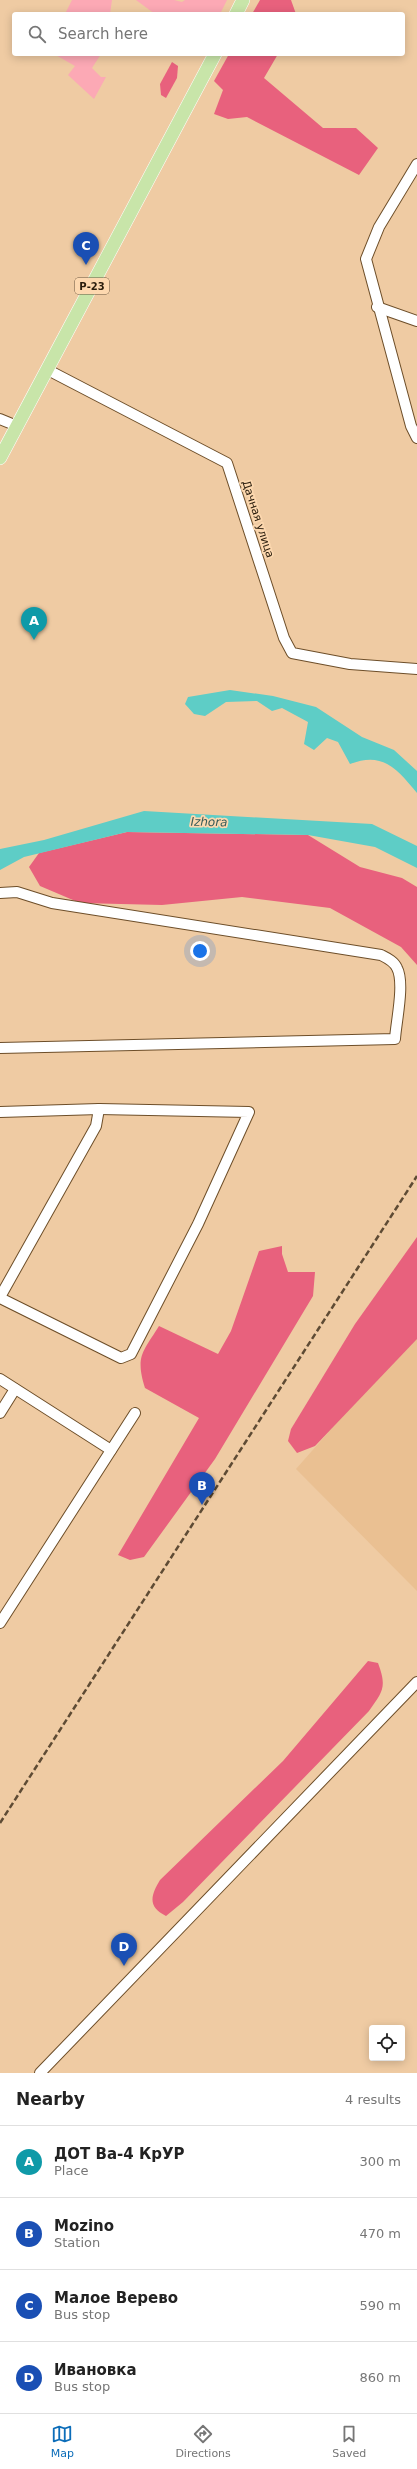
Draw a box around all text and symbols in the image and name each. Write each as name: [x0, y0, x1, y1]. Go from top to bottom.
search box: [12, 12, 405, 56]
icon: search: [26, 23, 48, 45]
text: Search here: [58, 25, 148, 43]
pin: C: [73, 232, 99, 265]
road number: Р-23: [75, 278, 109, 294]
street label: Дачная улица: [239, 479, 277, 559]
pin: A: [21, 607, 47, 640]
water label: Izhora: [190, 815, 228, 829]
your location: [190, 941, 210, 961]
pin: B: [189, 1472, 215, 1505]
pin: D: [111, 1933, 137, 1966]
map controls: [369, 2025, 405, 2061]
button: locate: [369, 2025, 405, 2061]
text: Nearby: [16, 2089, 85, 2109]
text: 4 results: [345, 2092, 401, 2107]
text: ДОТ Ва-4 КрУР: [54, 2145, 185, 2163]
text: A: [24, 2154, 34, 2169]
text: 300 m: [359, 2154, 401, 2169]
text: Place: [54, 2163, 89, 2178]
text: Mozino: [54, 2217, 114, 2235]
text: B: [24, 2226, 34, 2241]
text: 470 m: [359, 2226, 401, 2241]
text: Station: [54, 2235, 100, 2250]
text: Малое Верево: [54, 2289, 178, 2307]
text: C: [24, 2298, 34, 2313]
text: 590 m: [359, 2298, 401, 2313]
text: Bus stop: [54, 2307, 110, 2322]
text: Ивановка: [54, 2361, 137, 2379]
text: D: [24, 2370, 34, 2385]
text: 860 m: [359, 2370, 401, 2385]
text: Bus stop: [54, 2379, 110, 2394]
tab: Map: [51, 2423, 74, 2460]
tab: Directions: [175, 2423, 231, 2460]
tab: Saved: [332, 2423, 366, 2460]

